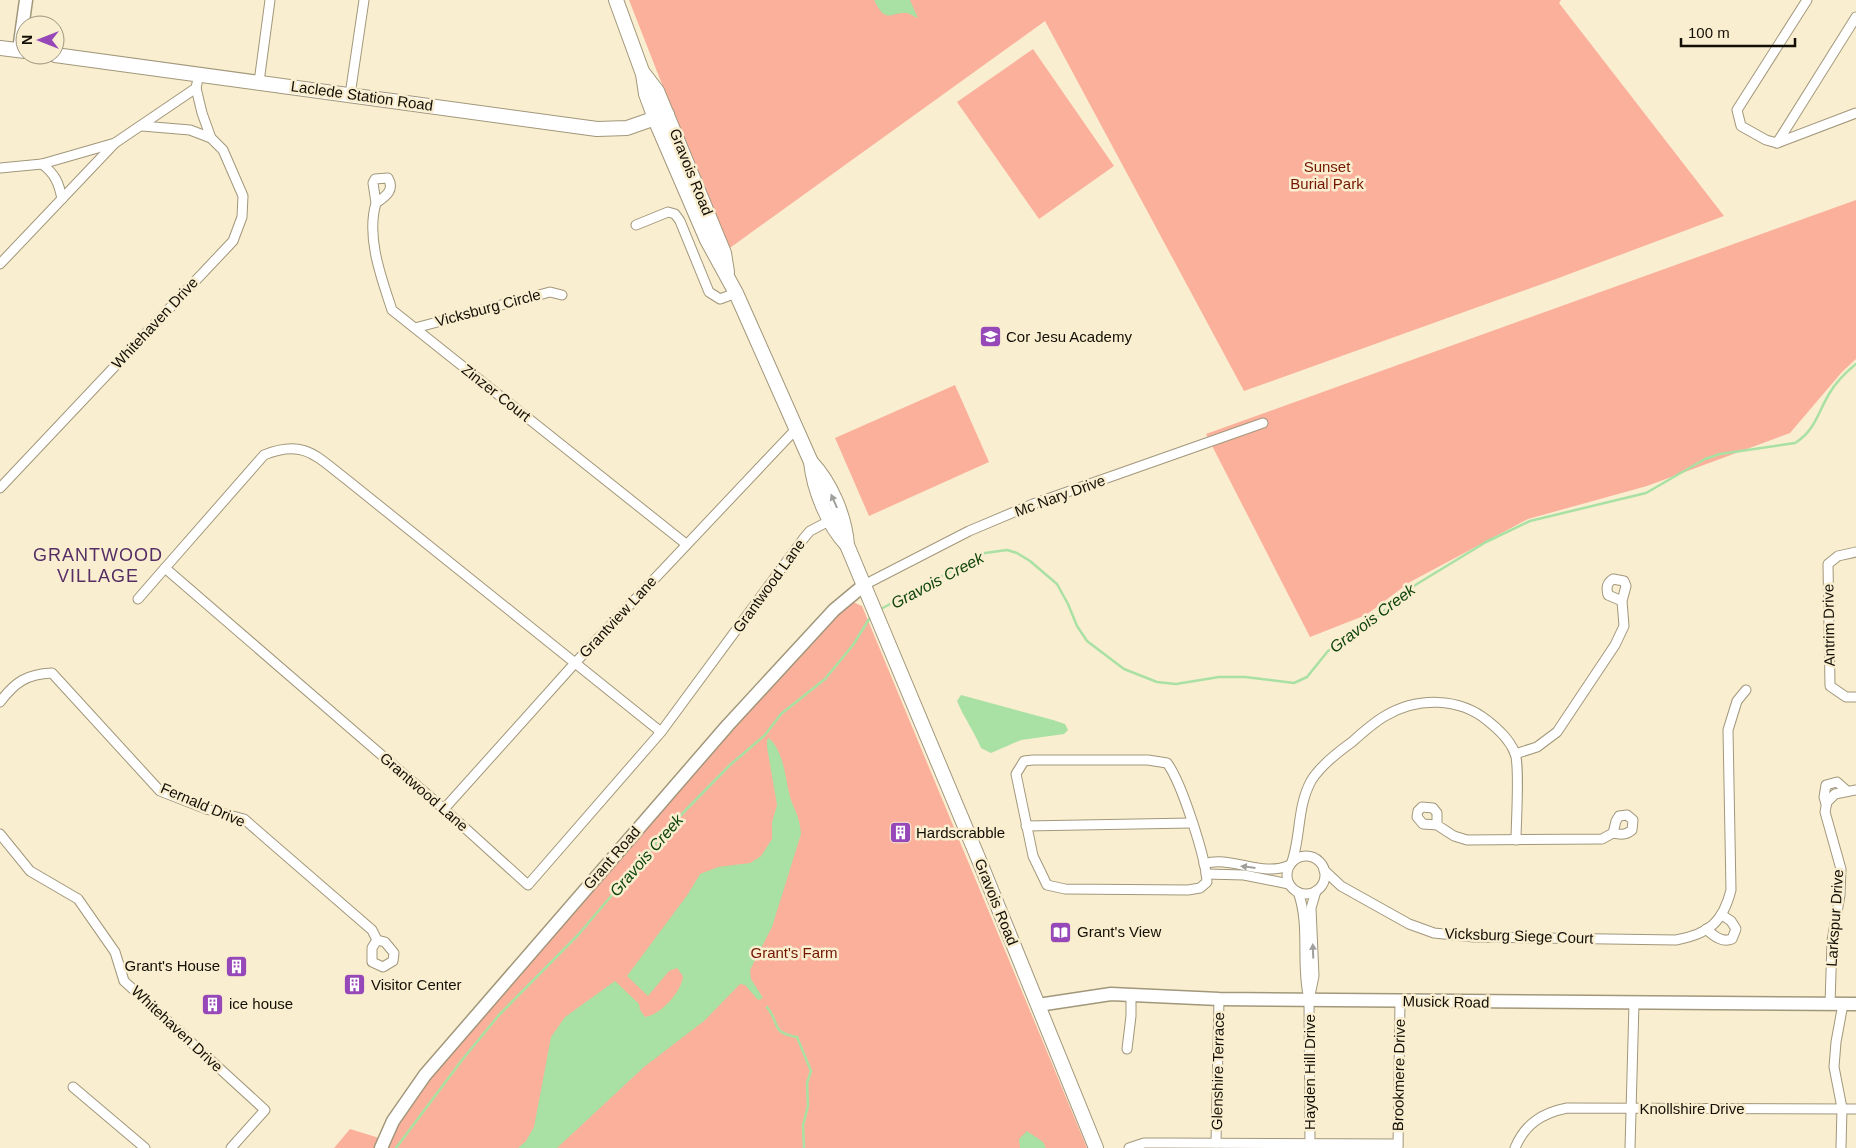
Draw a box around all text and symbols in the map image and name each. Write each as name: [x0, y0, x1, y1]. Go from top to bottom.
north arrow: [15, 15, 65, 65]
scale bar: [1681, 15, 1795, 47]
text: 100 m: [1688, 24, 1730, 41]
text: N: [19, 35, 35, 45]
street label: Laclede Station Road: [290, 77, 434, 114]
street label: Gravois Road: [666, 126, 717, 218]
park label: Sunset Burial Park: [1290, 158, 1364, 192]
street label: Whitehaven Drive: [108, 274, 201, 372]
street label: Vicksburg Circle: [433, 285, 542, 330]
school or university icon: Cor Jesu Academy: [978, 325, 1002, 349]
place label: Cor Jesu Academy: [1006, 328, 1132, 345]
street label: Zinzer Court: [459, 361, 535, 425]
street label: Mc Nary Drive: [1012, 471, 1107, 520]
one-way arrow: [830, 494, 838, 508]
street label: Grantwood Lane: [729, 536, 808, 636]
district label: GRANTWOOD VILLAGE: [33, 545, 163, 586]
water label: Gravois Creek: [888, 548, 987, 612]
street label: Grantview Lane: [576, 572, 660, 661]
water label: Gravois Creek: [1326, 580, 1419, 656]
street label: Antrim Drive: [1819, 584, 1838, 666]
street label: Grantwood Lane: [377, 749, 472, 834]
street label: Fernald Drive: [158, 779, 248, 830]
water label: Gravois Creek: [606, 810, 687, 899]
building icon: Hardscrabble: [888, 821, 912, 845]
street label: Grant Road: [580, 823, 643, 893]
place label: Hardscrabble: [916, 824, 1005, 841]
street label: Gravois Road: [971, 856, 1022, 948]
one-way arrow: [1239, 863, 1255, 871]
street label: Larkspur Drive: [1823, 869, 1846, 967]
library icon: Grant's View: [1049, 920, 1073, 944]
place label: Grant's View: [1077, 923, 1161, 940]
street label: Vicksburg Siege Court: [1444, 924, 1595, 947]
one-way arrow: [1309, 943, 1317, 959]
park label: Grant's Farm: [750, 944, 838, 961]
building icon: Grant's House: [224, 954, 248, 978]
place label: Grant's House: [125, 957, 220, 974]
building icon: Visitor Center: [343, 973, 367, 997]
place label: Visitor Center: [371, 976, 462, 993]
street label: Whitehaven Drive: [128, 982, 226, 1075]
building icon: ice house: [201, 992, 225, 1016]
street label: Musick Road: [1403, 992, 1490, 1011]
place label: ice house: [229, 995, 293, 1012]
street label: Glenshire Terrace: [1208, 1012, 1227, 1130]
street label: Hayden Hill Drive: [1301, 1014, 1318, 1130]
street label: Brookmere Drive: [1389, 1019, 1408, 1131]
street label: Knollshire Drive: [1639, 1100, 1745, 1117]

